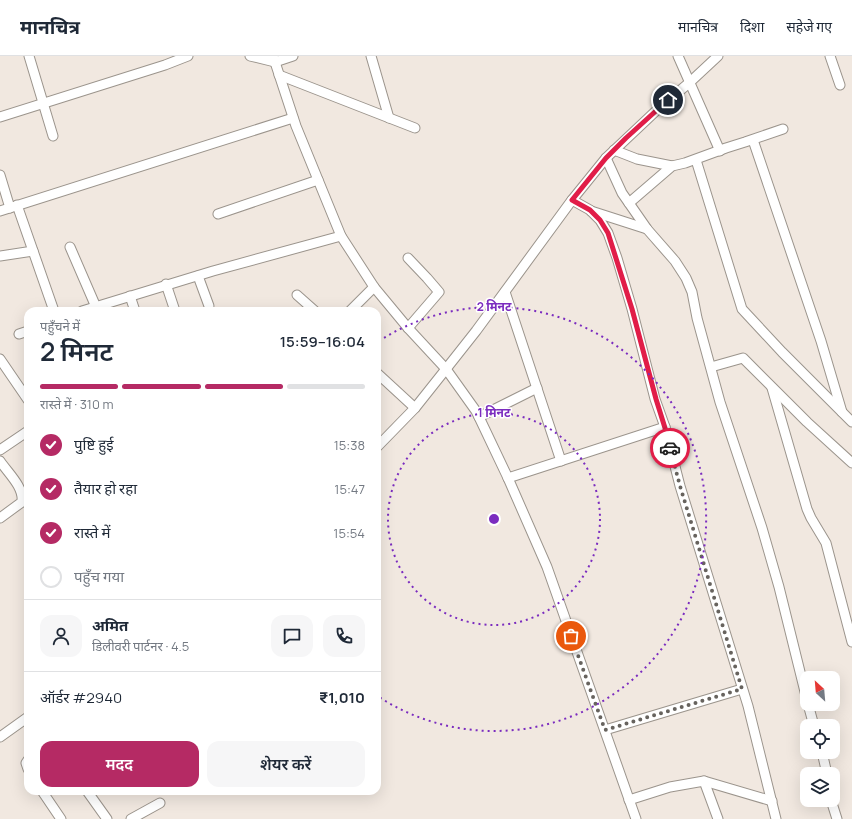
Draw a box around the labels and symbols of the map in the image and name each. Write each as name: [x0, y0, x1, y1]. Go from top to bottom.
pin: [651, 83, 685, 117]
text: 2 मिनट: [477, 298, 512, 315]
text: 1 मिनट: [478, 404, 511, 421]
courier: [650, 428, 690, 468]
centre of rings: [487, 512, 501, 526]
pin: [554, 619, 588, 653]
north arrow: [800, 671, 840, 711]

